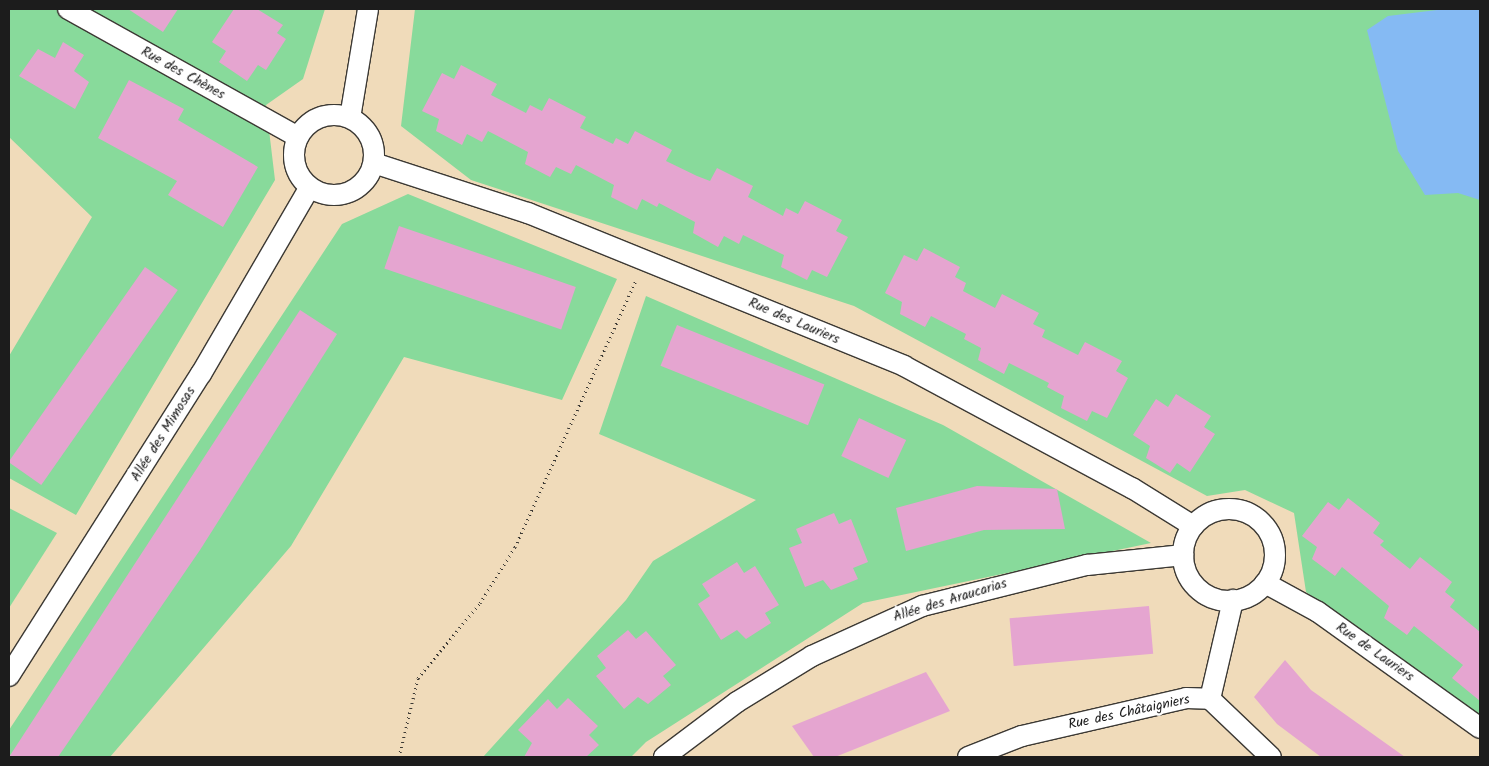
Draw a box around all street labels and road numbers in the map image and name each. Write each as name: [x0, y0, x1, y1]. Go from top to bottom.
street label: Rue des Chènes: [138, 43, 228, 103]
street label: Rue des Lauriers: [746, 294, 842, 348]
street label: Allée des Mimosas: [127, 383, 199, 485]
street label: Allée des Araucarias: [891, 575, 1009, 625]
street label: Rue de Lauriers: [1333, 619, 1417, 685]
street label: Rue des Châtaigniers: [1067, 691, 1191, 733]

